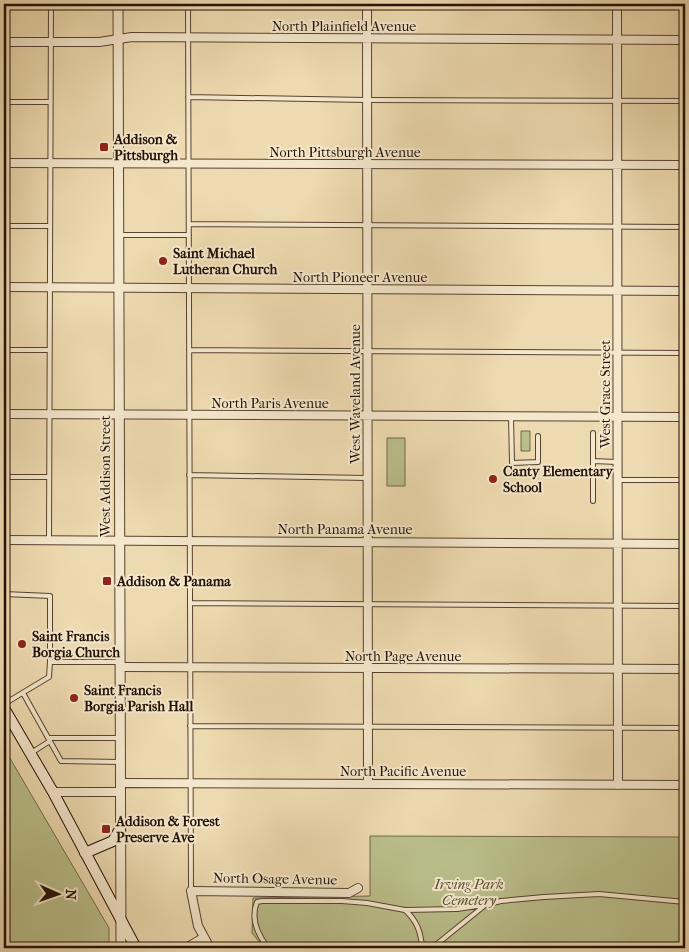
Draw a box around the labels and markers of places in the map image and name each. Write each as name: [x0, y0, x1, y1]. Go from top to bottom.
place label: Addison & Pittsburgh: [113, 131, 179, 164]
marker: Addison & Pittsburgh: [98, 141, 110, 153]
place label: Saint Michael Lutheran Church: [173, 245, 279, 278]
marker: Saint Michael Lutheran Church: [157, 255, 169, 267]
place label: Canty Elementary School: [503, 463, 615, 496]
marker: Canty Elementary School: [487, 473, 499, 485]
place label: Addison & Panama: [116, 573, 231, 590]
marker: Addison & Panama: [101, 575, 113, 587]
place label: Saint Francis Borgia Church: [32, 628, 121, 661]
marker: Saint Francis Borgia Church: [16, 638, 28, 650]
place label: Saint Francis Borgia Parish Hall: [84, 682, 193, 715]
marker: Saint Francis Borgia Parish Hall: [68, 692, 80, 704]
place label: Addison & Forest Preserve Ave: [115, 813, 221, 846]
marker: Addison & Forest Preserve Ave: [100, 823, 112, 835]

